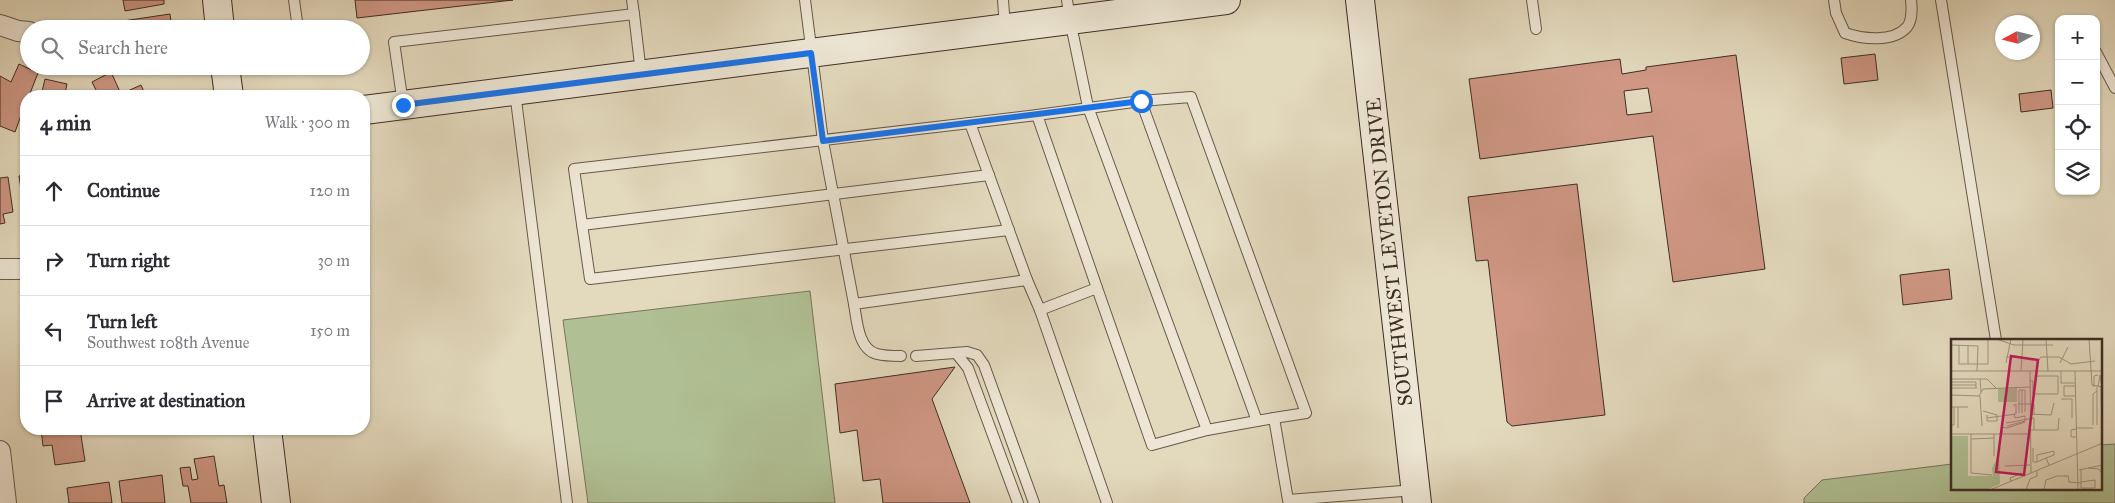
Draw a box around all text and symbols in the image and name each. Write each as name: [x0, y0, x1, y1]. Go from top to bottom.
north arrow: [1995, 15, 2040, 60]
map controls: [2055, 15, 2100, 195]
button: +: [2055, 15, 2100, 60]
search box: [20, 20, 370, 75]
icon: search: [38, 34, 66, 62]
text: Search here: [78, 36, 168, 59]
button: −: [2055, 60, 2100, 105]
route start: [1130, 90, 1153, 113]
route end: [392, 94, 415, 117]
street label: SOUTHWEST LEVETON DRIVE: [1361, 97, 1417, 407]
button: locate: [2055, 105, 2100, 150]
text: 4 min: [40, 110, 91, 136]
text: Walk · 300 m: [265, 113, 350, 132]
button: layers: [2055, 150, 2100, 195]
icon: ahead: [40, 177, 68, 205]
text: Continue: [87, 179, 160, 202]
text: 120 m: [310, 181, 350, 200]
icon: right: [40, 247, 68, 275]
text: Turn right: [87, 249, 170, 272]
text: 30 m: [317, 251, 350, 270]
text: Turn left: [87, 310, 157, 333]
icon: left: [40, 317, 68, 345]
text: 150 m: [310, 321, 350, 340]
text: Southwest 108th Avenue: [87, 333, 249, 352]
inset map: [1951, 339, 2102, 490]
icon: arrive: [40, 387, 68, 415]
text: Arrive at destination: [87, 389, 245, 412]

